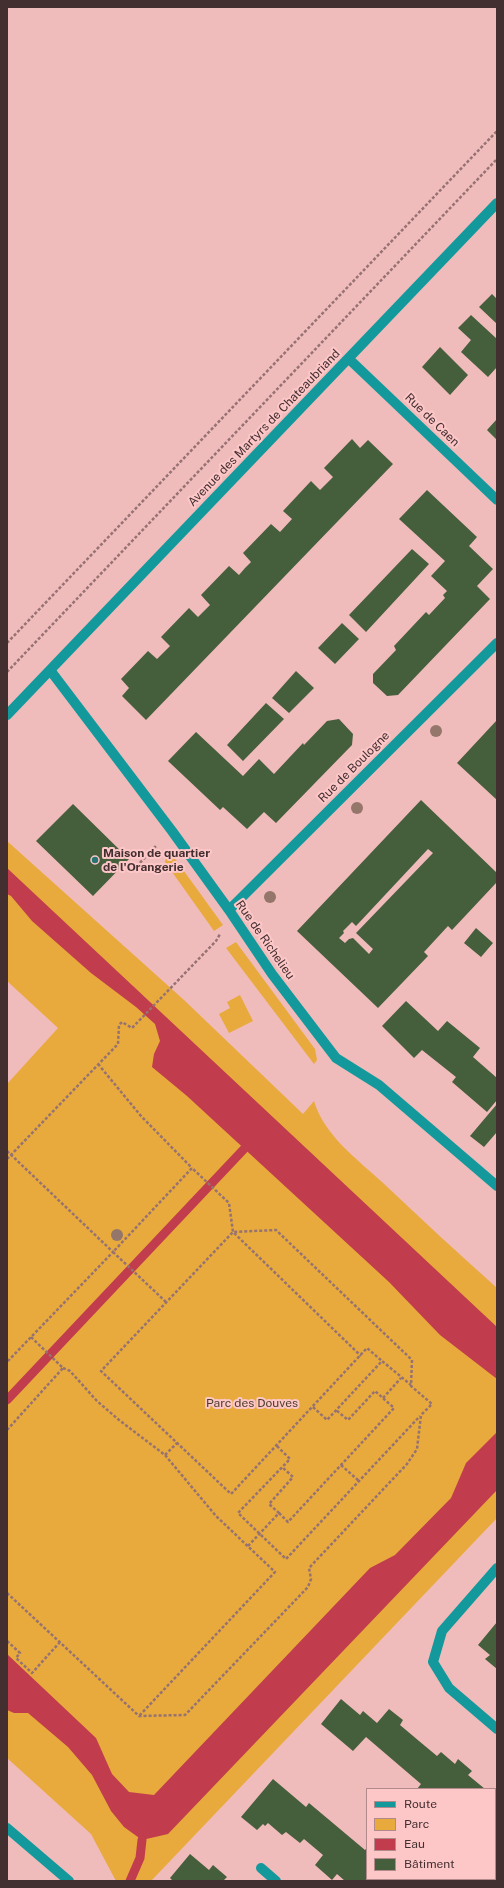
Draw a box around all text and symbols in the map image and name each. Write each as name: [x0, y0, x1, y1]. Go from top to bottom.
street label: Avenue des Martyrs de Chateaubriand: [185, 347, 343, 509]
street label: Rue de Caen: [402, 390, 462, 450]
street label: Rue de Boulogne: [315, 728, 393, 806]
place label: Maison de quartier de l'Orangerie: [103, 846, 210, 874]
marker: Maison de quartier de l'Orangerie: [90, 855, 100, 865]
street label: Rue de Richelieu: [232, 898, 298, 982]
park label: Parc des Douves: [206, 1396, 298, 1410]
legend: [366, 1788, 496, 1880]
text: Route: [404, 1797, 437, 1811]
text: Parc: [404, 1817, 429, 1831]
text: Eau: [404, 1837, 425, 1851]
text: Bâtiment: [404, 1857, 455, 1871]

